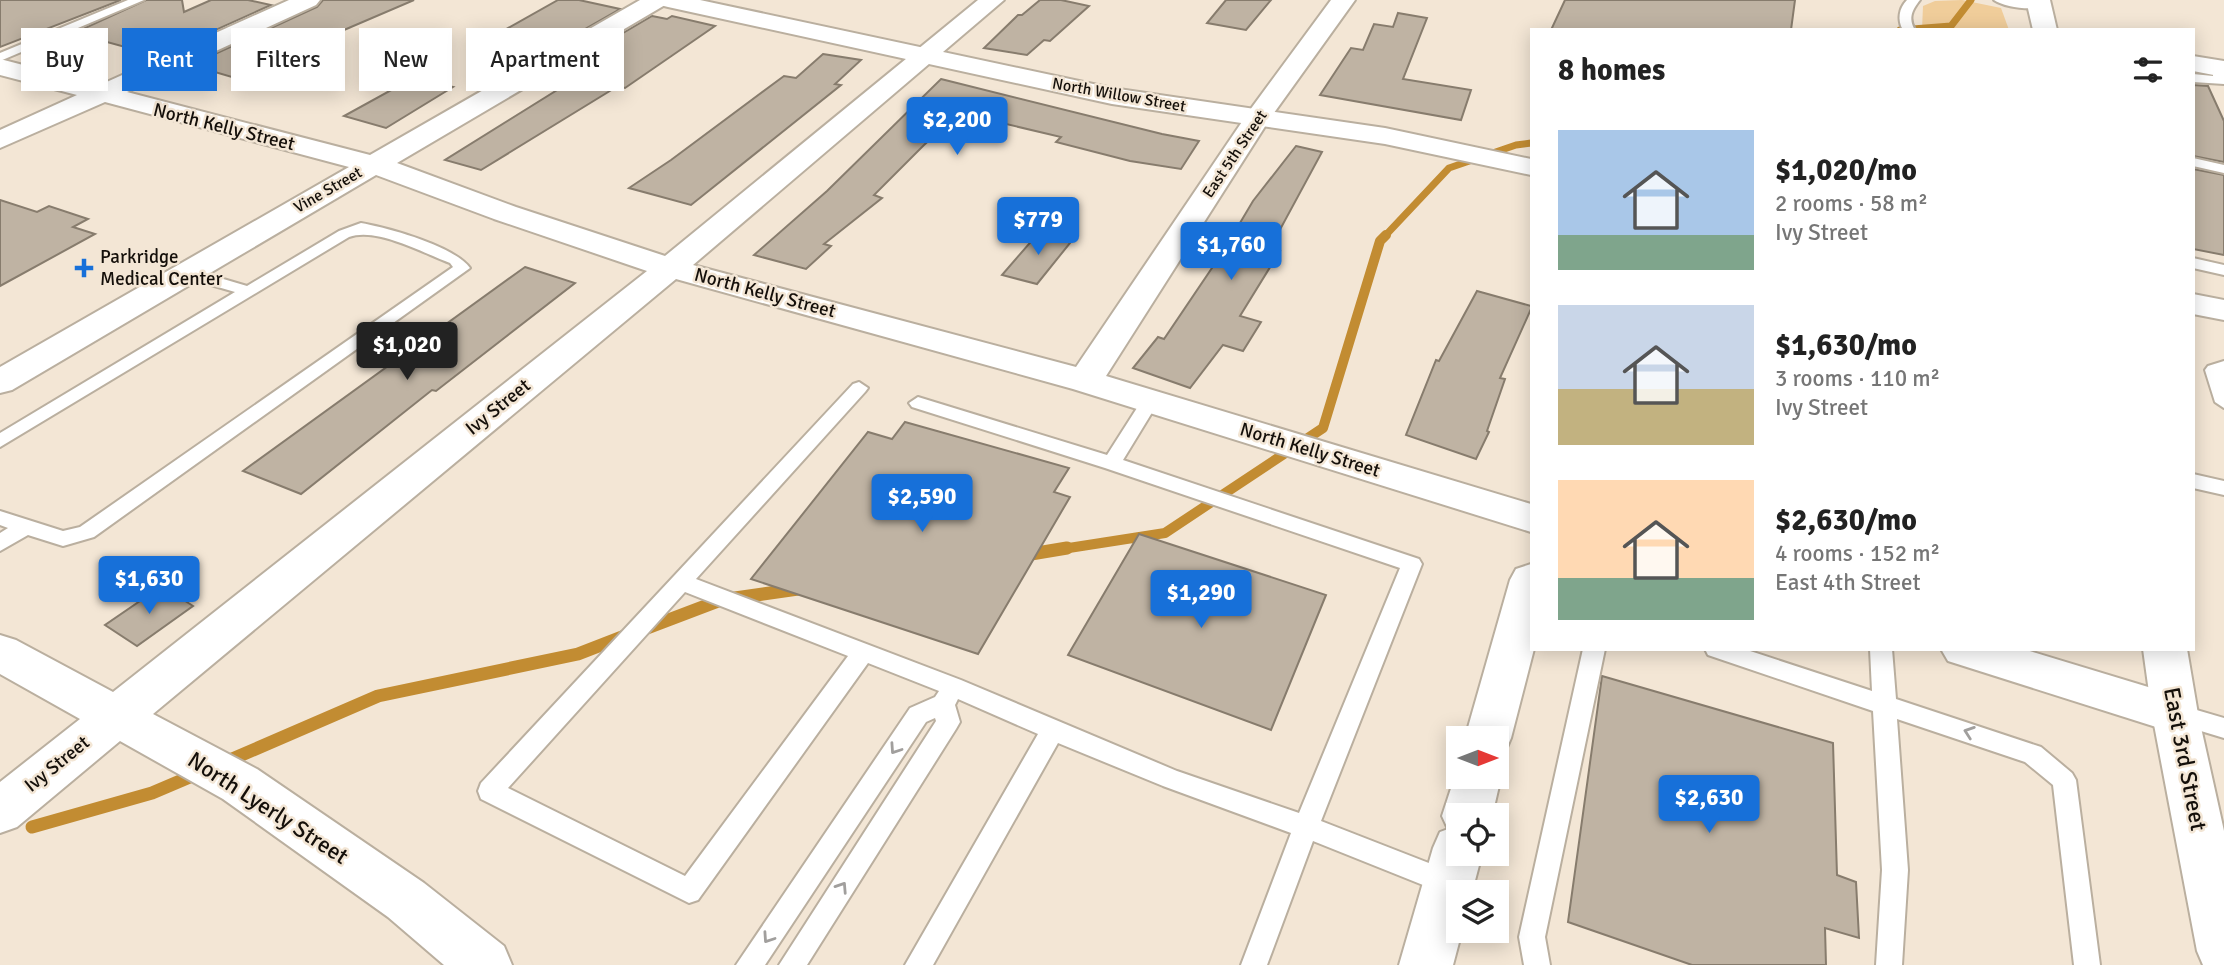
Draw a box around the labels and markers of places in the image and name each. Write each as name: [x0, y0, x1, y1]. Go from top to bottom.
pin: $2,200: [900, 97, 1014, 157]
pin: $779: [997, 198, 1079, 257]
pin: $1,760: [1174, 222, 1288, 282]
place label: Parkridge Medical Center: [100, 245, 223, 291]
marker: Parkridge Medical Center: [74, 258, 94, 278]
pin: $1,020: [350, 322, 464, 382]
pin: $2,590: [865, 475, 979, 534]
pin: $1,630: [92, 556, 206, 616]
pin: $1,290: [1144, 570, 1258, 630]
pin: $2,630: [1652, 776, 1766, 835]

